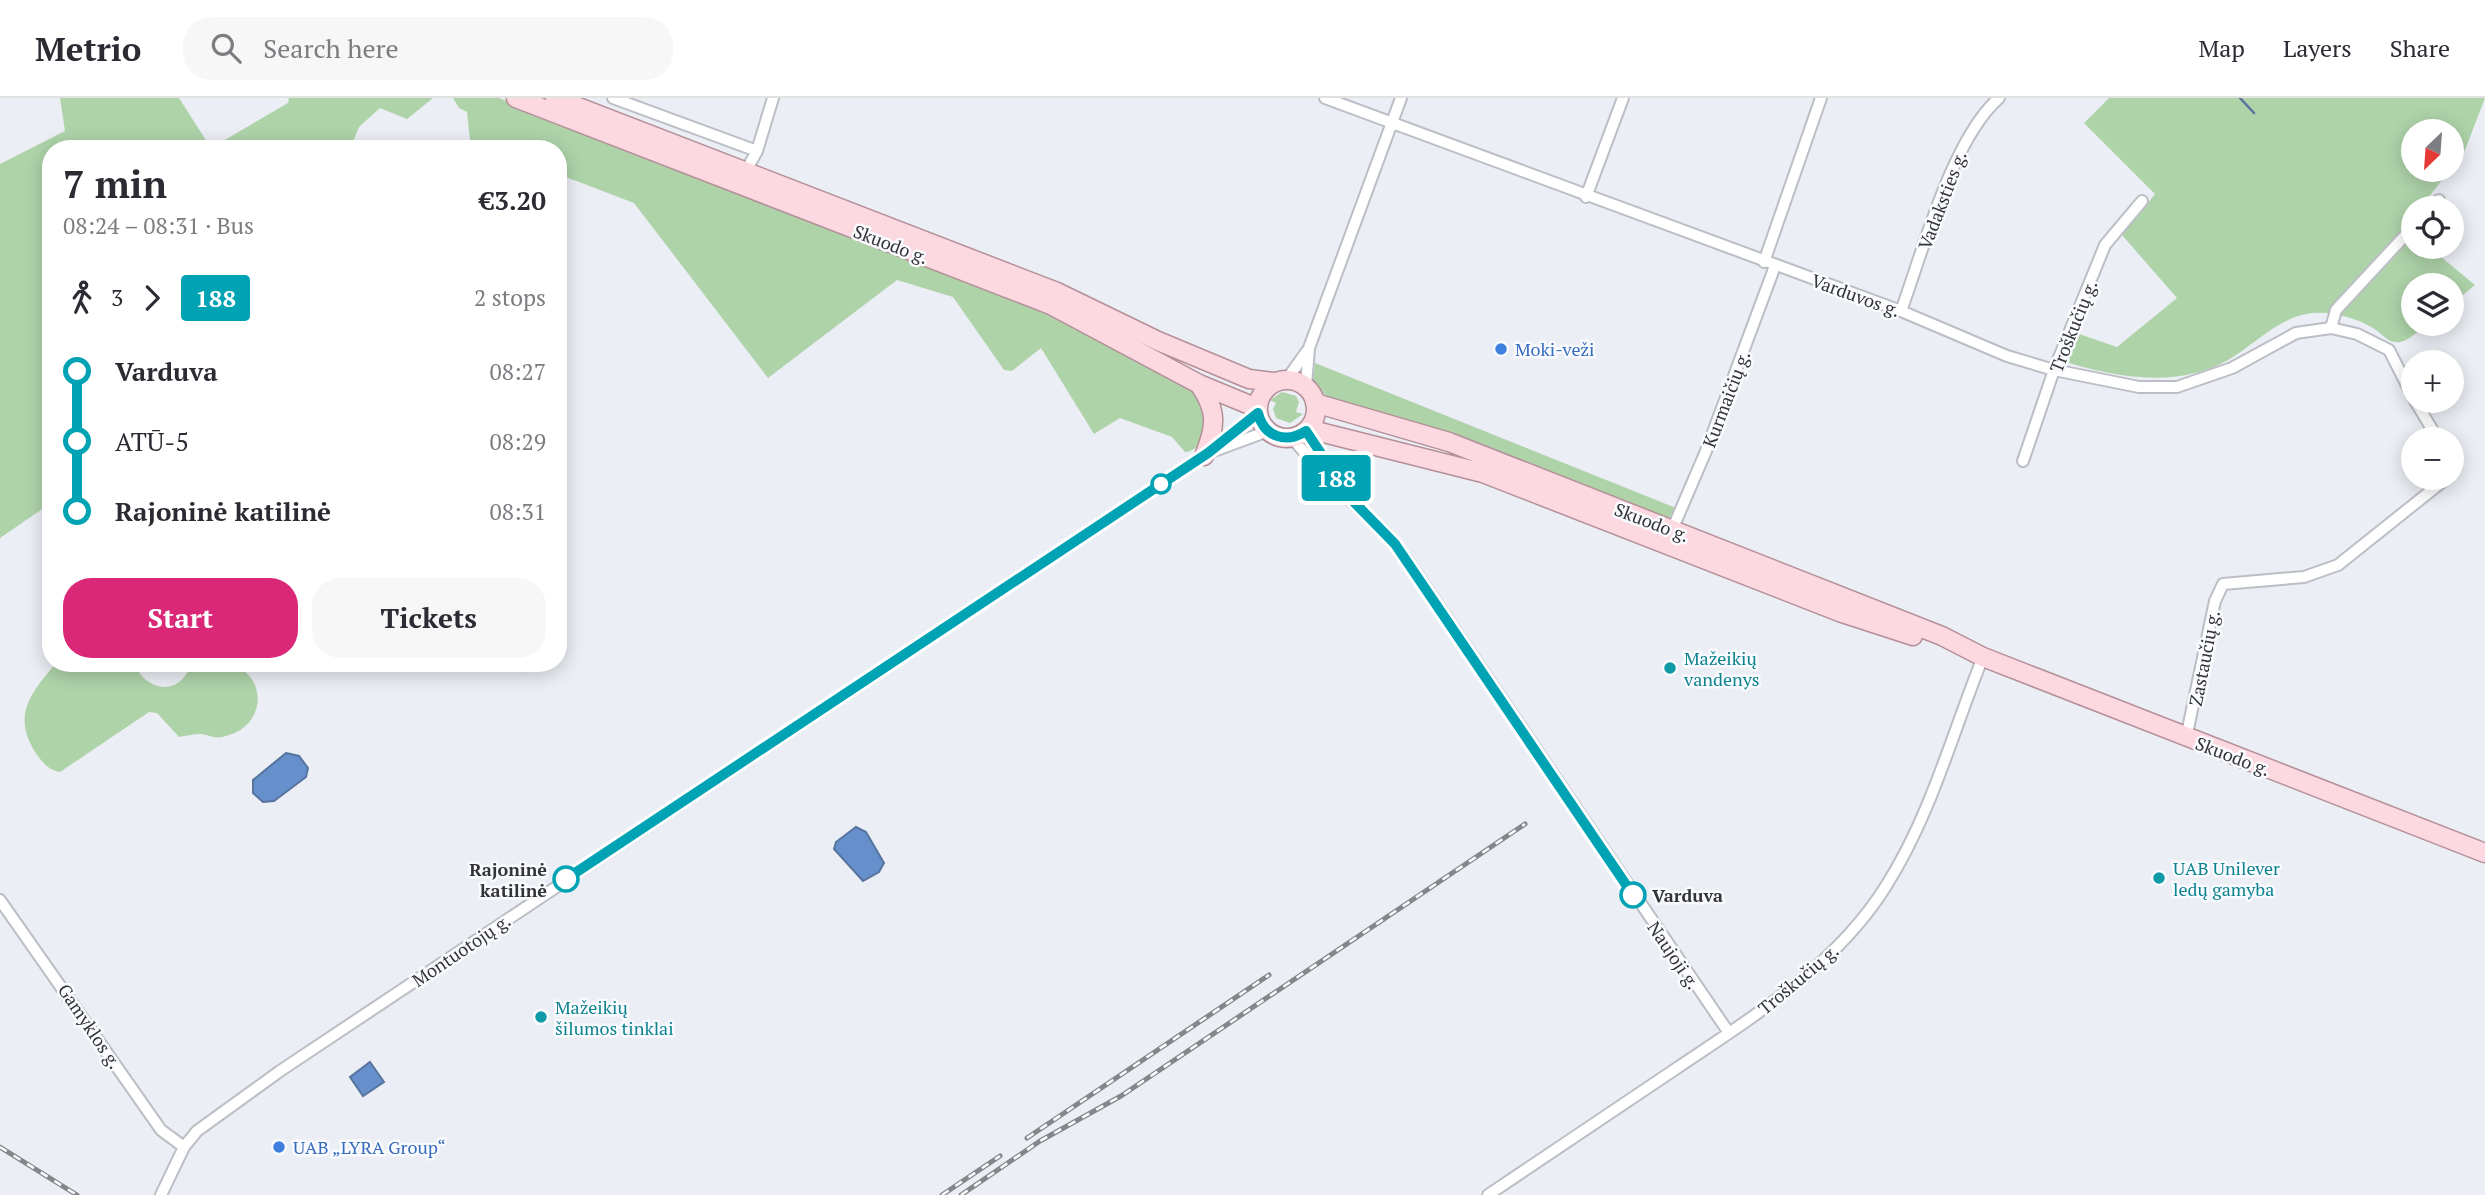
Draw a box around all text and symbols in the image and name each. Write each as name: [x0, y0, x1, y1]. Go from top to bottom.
search box: [183, 17, 673, 80]
text: Metrio: [35, 27, 141, 70]
icon: search: [207, 29, 245, 67]
text: Search here: [263, 31, 399, 65]
text: Map: [2198, 32, 2245, 64]
text: Layers: [2283, 32, 2352, 64]
text: Share: [2390, 32, 2450, 64]
north arrow: [2401, 119, 2464, 182]
map controls: [2401, 119, 2464, 490]
street label: Vadaksties g.: [1912, 147, 1972, 253]
text: 7 min: [63, 159, 167, 209]
text: €3.20: [480, 183, 546, 217]
button: locate: [2401, 196, 2464, 259]
text: 08:24 – 08:31 · Bus: [63, 210, 254, 241]
street label: Skuodo g.: [850, 219, 932, 269]
street label: Varduvos g.: [1808, 268, 1904, 322]
button: layers: [2401, 273, 2464, 336]
street label: Troškučių g.: [2044, 276, 2102, 376]
icon: walk: [63, 279, 101, 317]
icon: forward: [133, 279, 171, 317]
text: 3: [111, 282, 123, 313]
text: 188: [195, 282, 236, 314]
text: 2 stops: [474, 282, 546, 313]
place label: Moki-veži: [1515, 337, 1594, 361]
marker: Moki-veži: [1493, 341, 1509, 357]
street label: Kurmaičių g.: [1697, 347, 1755, 451]
button: +: [2401, 350, 2464, 413]
text: Varduva: [115, 354, 218, 388]
text: 08:27: [489, 356, 546, 387]
text: ATŪ-5: [115, 424, 189, 458]
text: 08:29: [489, 426, 546, 457]
button: −: [2401, 427, 2464, 490]
line badge: 188: [1296, 455, 1376, 501]
text: 188: [1316, 462, 1356, 494]
unlabelled marker: [1151, 474, 1171, 494]
text: Rajoninė katilinė: [115, 494, 331, 528]
text: 08:31: [489, 496, 546, 527]
street label: Skuodo g.: [1611, 497, 1693, 547]
button: Start: [63, 578, 298, 658]
button: Tickets: [312, 578, 546, 658]
street label: Zastaučių g.: [2183, 608, 2225, 708]
place label: Mažeikių vandenys: [1683, 646, 1760, 691]
marker: Mažeikių vandenys: [1662, 660, 1678, 676]
street label: Skuodo g.: [2192, 731, 2274, 781]
place label: UAB Unilever ledų gamyba: [2173, 856, 2280, 901]
place label: Rajoninė katilinė: [469, 857, 547, 902]
marker: Rajoninė katilinė: [553, 866, 579, 892]
marker: UAB Unilever ledų gamyba: [2151, 870, 2167, 886]
marker: Varduva: [1620, 882, 1646, 908]
place label: Varduva: [1652, 883, 1723, 907]
street label: Montuotojų g.: [407, 908, 515, 992]
street label: Naujoji g.: [1642, 916, 1706, 994]
street label: Troškučių g.: [1753, 938, 1843, 1020]
street label: Gamyklos g.: [53, 979, 127, 1073]
place label: Mažeikių šilumos tinklai: [555, 995, 674, 1040]
marker: Mažeikių šilumos tinklai: [533, 1009, 549, 1025]
place label: UAB „LYRA Group“: [293, 1135, 446, 1159]
marker: UAB „LYRA Group“: [271, 1139, 287, 1155]

